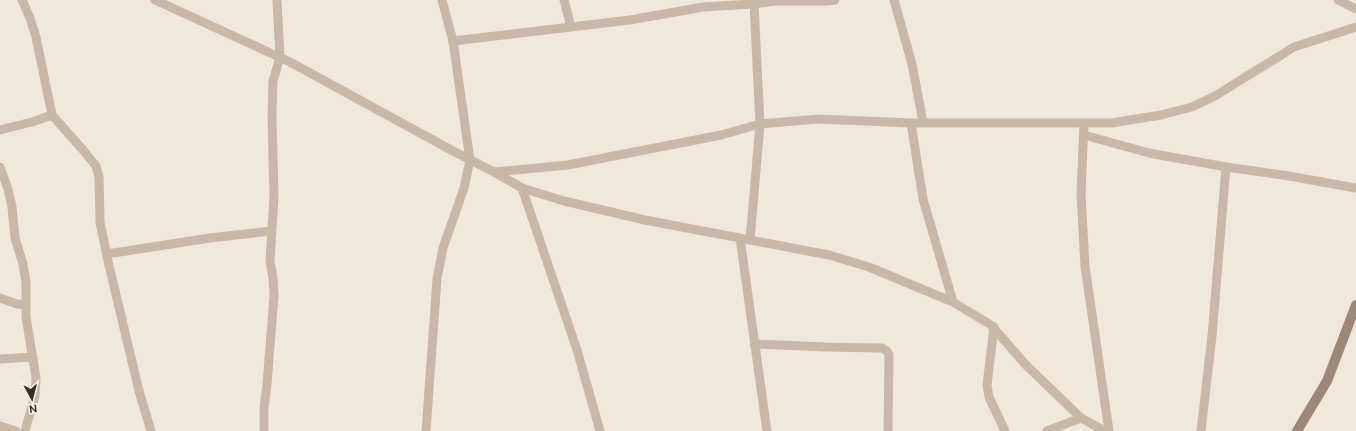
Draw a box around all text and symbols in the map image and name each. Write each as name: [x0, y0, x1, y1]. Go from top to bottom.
north arrow: [12, 379, 52, 419]
text: N: [28, 402, 38, 415]

